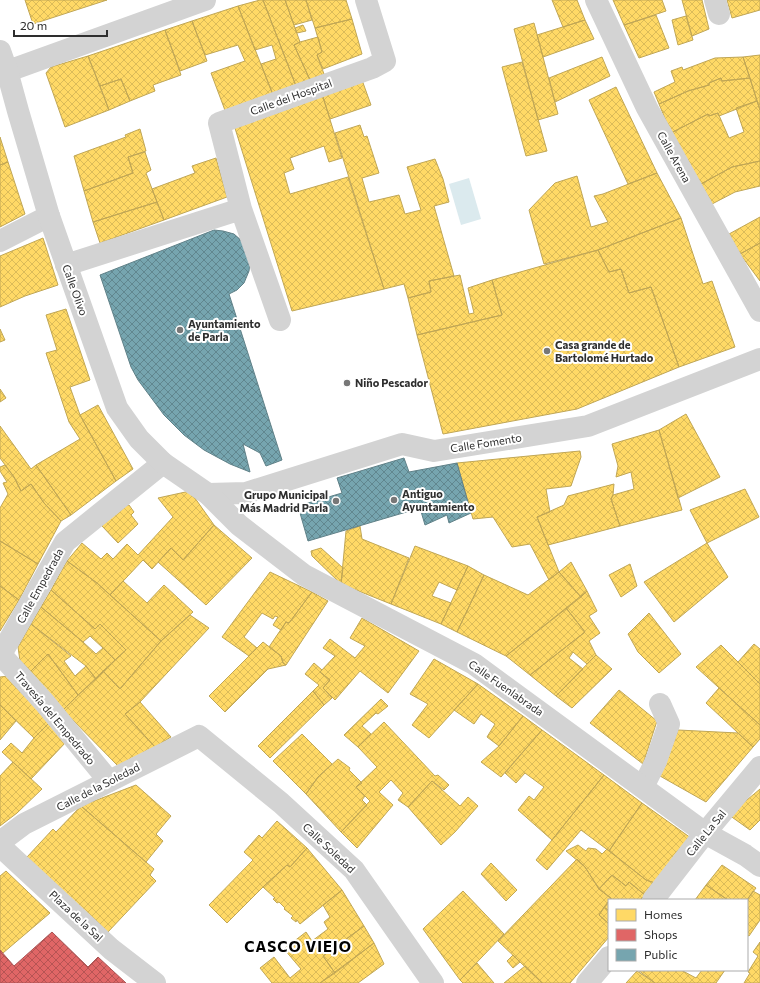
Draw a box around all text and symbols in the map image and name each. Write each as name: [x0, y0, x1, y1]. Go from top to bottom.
scale bar: [14, 12, 107, 38]
text: 20 m: [20, 18, 47, 32]
street label: Calle del Hospital: [248, 76, 333, 117]
street label: Calle Arena: [655, 129, 694, 185]
street label: Calle Olivo: [60, 263, 91, 318]
place label: Ayuntamiento de Parla: [188, 317, 261, 343]
marker: Ayuntamiento de Parla: [175, 325, 185, 335]
place label: Casa grande de Bartolomé Hurtado: [555, 338, 654, 364]
marker: Casa grande de Bartolomé Hurtado: [542, 346, 552, 356]
place label: Niño Pescador: [355, 376, 428, 389]
marker: Niño Pescador: [342, 378, 352, 388]
street label: Calle Fomento: [449, 430, 523, 455]
place label: Antiguo Ayuntamiento: [402, 487, 475, 513]
place label: Grupo Municipal Más Madrid Parla: [239, 488, 328, 514]
marker: Antiguo Ayuntamiento: [389, 495, 399, 505]
marker: Grupo Municipal Más Madrid Parla: [331, 496, 341, 506]
street label: Calle Empedrada: [14, 546, 66, 626]
street label: Calle Fuenlabrada: [466, 657, 546, 718]
street label: Travesía del Empedrado: [13, 668, 98, 767]
street label: Calle de la Soledad: [54, 760, 142, 813]
street label: Calle La Sal: [683, 807, 728, 859]
street label: Calle Soledad: [300, 820, 358, 875]
street label: Plaza de la Sal: [47, 887, 106, 944]
legend: [608, 899, 748, 971]
text: Homes: [644, 907, 682, 921]
text: Shops: [644, 927, 678, 941]
district label: CASCO VIEJO: [244, 937, 352, 955]
text: Public: [644, 947, 677, 961]

